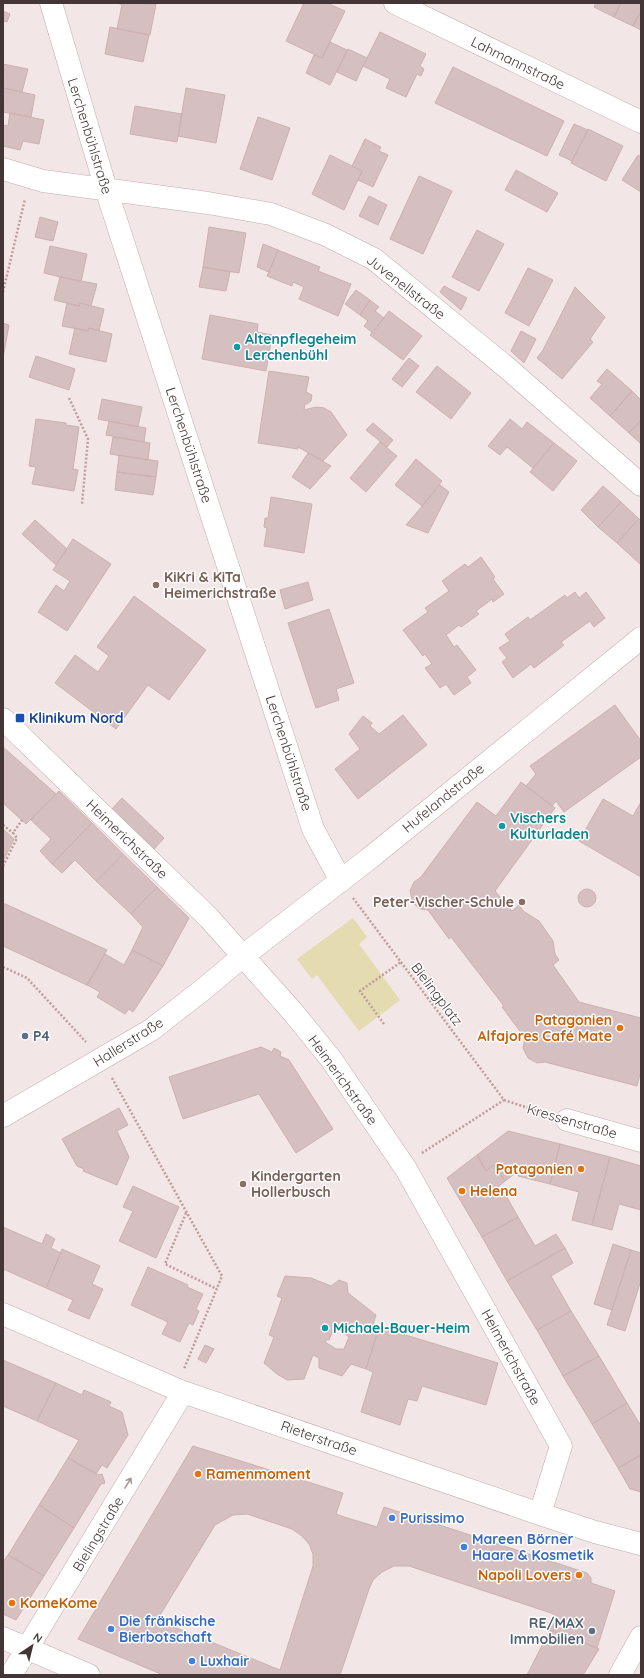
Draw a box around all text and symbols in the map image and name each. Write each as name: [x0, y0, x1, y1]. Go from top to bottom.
street label: Lahmannstraße: [468, 32, 568, 94]
street label: Lerchenbühlstraße: [64, 76, 116, 196]
street label: Juvenellstraße: [363, 251, 449, 323]
place label: Altenpflegeheim Lerchenbühl: [245, 330, 356, 364]
marker: Altenpflegeheim Lerchenbühl: [232, 342, 242, 352]
street label: Lerchenbühlstraße: [162, 385, 216, 505]
place label: KiKri & KiTa Heimerichstraße: [164, 568, 276, 602]
marker: KiKri & KiTa Heimerichstraße: [151, 580, 161, 590]
street label: Lerchenbühlstraße: [262, 693, 316, 813]
place label: Klinikum Nord: [29, 709, 123, 727]
marker: Klinikum Nord: [14, 712, 26, 724]
street label: Hufelandstraße: [398, 759, 488, 837]
street label: Heimerichstraße: [82, 795, 172, 883]
place label: Vischers Kulturladen: [510, 809, 589, 843]
marker: Vischers Kulturladen: [497, 821, 507, 831]
place label: Peter-Vischer-Schule: [373, 893, 514, 911]
marker: Peter-Vischer-Schule: [517, 897, 527, 907]
street label: Bielingplatz: [407, 959, 467, 1029]
place label: Patagonien Alfajores Café Mate: [477, 1011, 612, 1045]
street label: Hallerstraße: [89, 1013, 167, 1071]
marker: Patagonien Alfajores Café Mate: [615, 1023, 625, 1033]
place label: P4: [33, 1027, 50, 1045]
marker: P4: [20, 1031, 30, 1041]
street label: Heimerichstraße: [304, 1032, 382, 1129]
street label: Kressenstraße: [525, 1100, 619, 1142]
place label: Patagonien: [496, 1160, 573, 1178]
marker: Patagonien: [576, 1164, 586, 1174]
place label: Kindergarten Hollerbusch: [251, 1167, 341, 1201]
marker: Kindergarten Hollerbusch: [238, 1179, 248, 1189]
place label: Helena: [470, 1182, 517, 1200]
marker: Helena: [457, 1186, 467, 1196]
street label: Heimerichstraße: [477, 1306, 545, 1408]
place label: Michael-Bauer-Heim: [333, 1319, 470, 1337]
marker: Michael-Bauer-Heim: [320, 1323, 330, 1333]
street label: Rieterstraße: [278, 1417, 360, 1460]
place label: Ramenmoment: [206, 1465, 311, 1483]
marker: Ramenmoment: [193, 1469, 203, 1479]
one-way arrow: [125, 1477, 133, 1489]
street label: Bielingstraße: [69, 1493, 127, 1575]
place label: Purissimo: [400, 1509, 465, 1527]
marker: Purissimo: [387, 1513, 397, 1523]
place label: Mareen Börner Haare & Kosmetik: [472, 1530, 594, 1564]
marker: Mareen Börner Haare & Kosmetik: [459, 1542, 469, 1552]
place label: Napoli Lovers: [478, 1566, 571, 1584]
marker: Napoli Lovers: [574, 1570, 584, 1580]
place label: KomeKome: [20, 1594, 98, 1612]
marker: KomeKome: [7, 1598, 17, 1608]
place label: Die fränkische Bierbotschaft: [119, 1612, 215, 1646]
place label: RE/MAX Immobilien: [510, 1614, 584, 1648]
marker: Die fränkische Bierbotschaft: [106, 1624, 116, 1634]
north arrow: [12, 1626, 52, 1666]
marker: RE/MAX Immobilien: [587, 1626, 597, 1636]
text: N: [30, 1630, 45, 1646]
place label: Luxhair: [200, 1652, 249, 1670]
marker: Luxhair: [187, 1656, 197, 1666]

